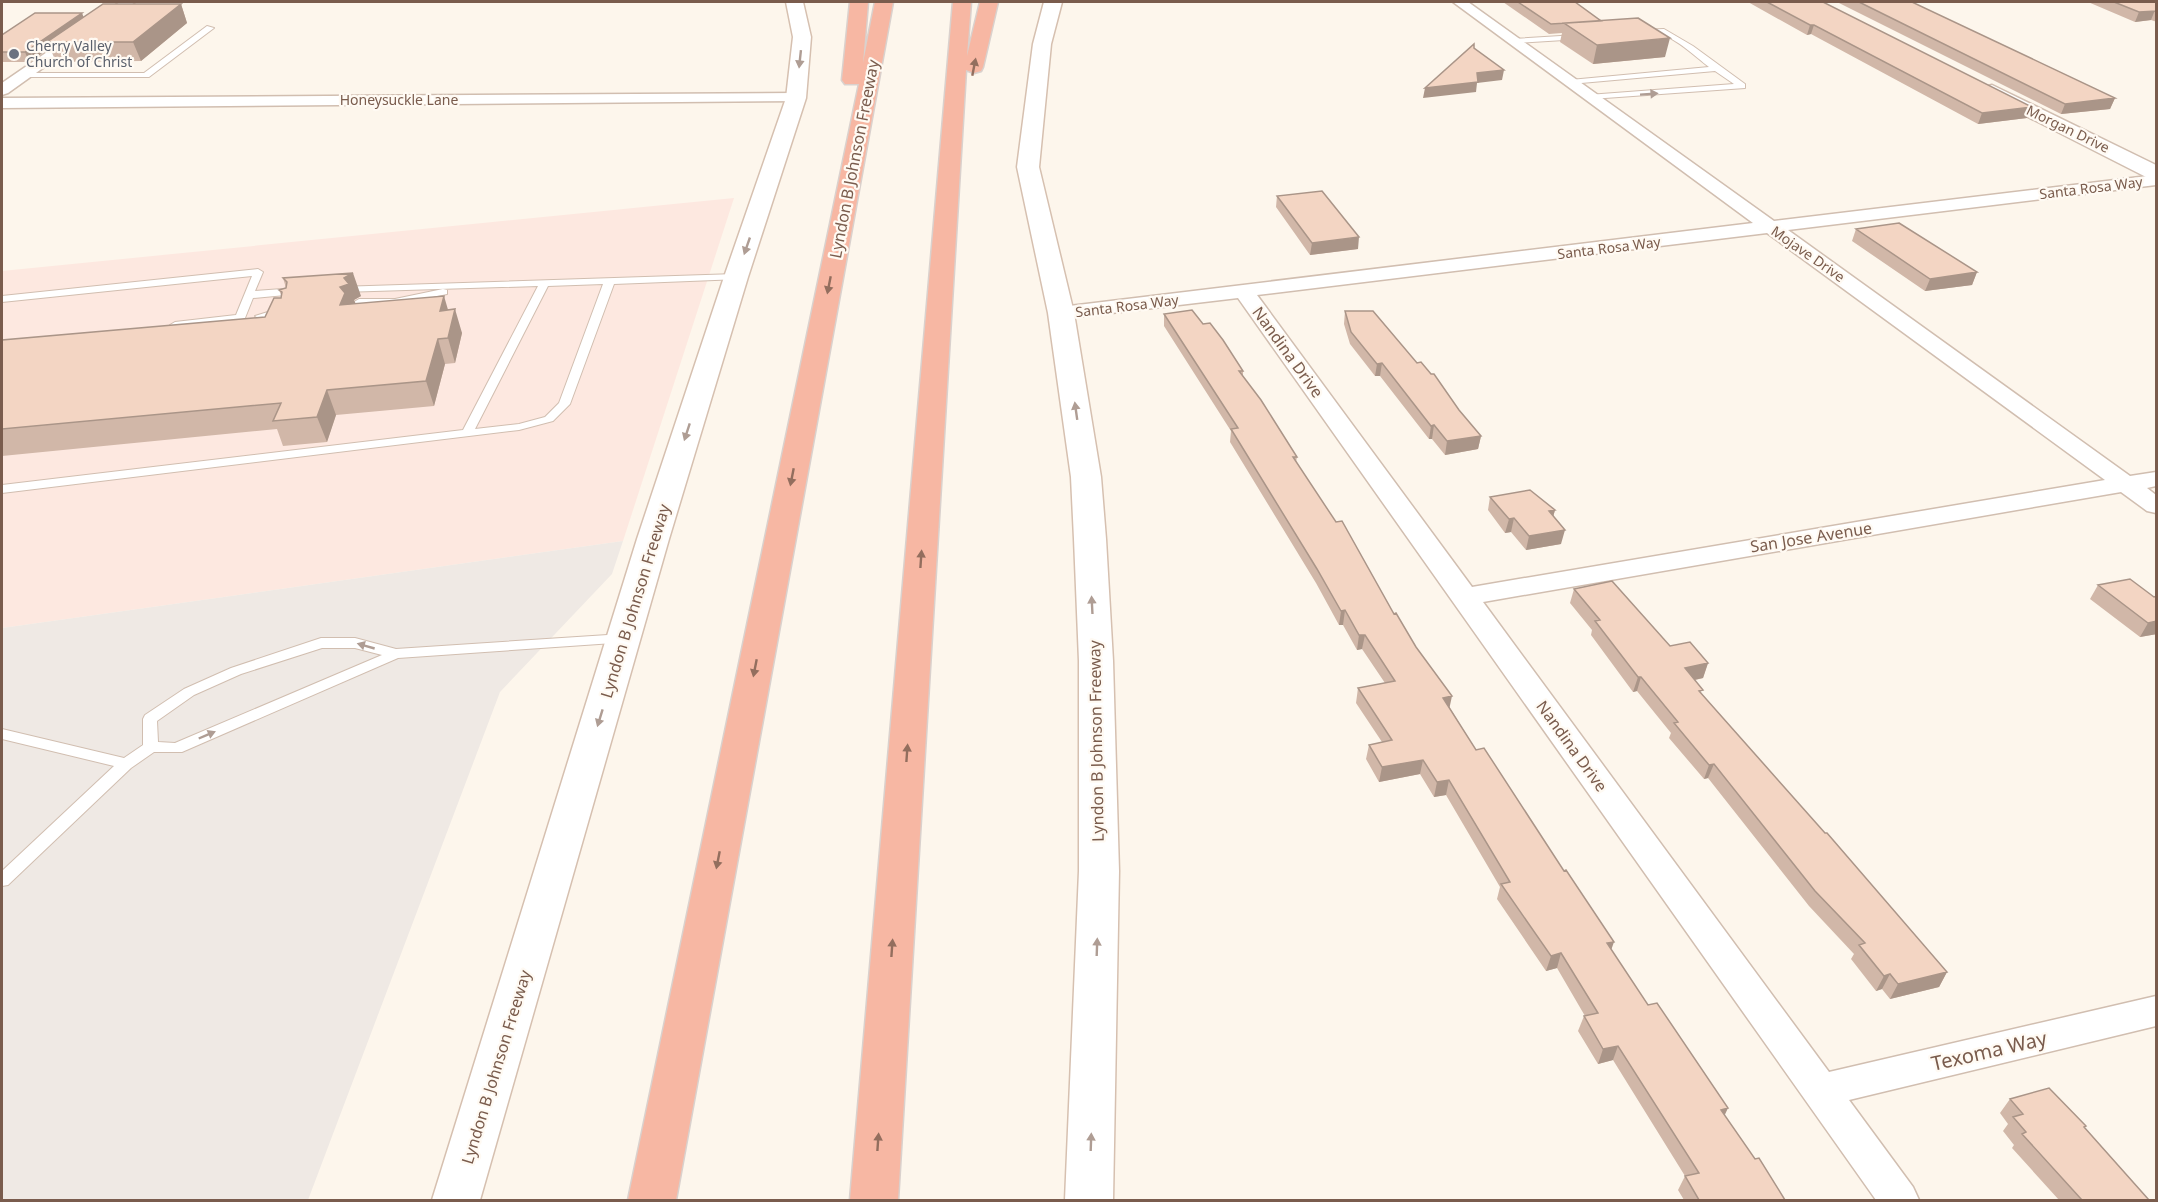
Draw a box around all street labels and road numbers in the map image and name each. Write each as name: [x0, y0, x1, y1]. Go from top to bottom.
street label: Lyndon B Johnson Freeway: [824, 57, 884, 260]
street label: Honeysuckle Lane: [340, 90, 458, 109]
street label: Morgan Drive: [2024, 100, 2113, 157]
street label: Santa Rosa Way: [2038, 172, 2144, 203]
street label: Mojave Drive: [1768, 221, 1849, 286]
street label: Santa Rosa Way: [1556, 232, 1662, 263]
street label: Santa Rosa Way: [1074, 290, 1180, 321]
street label: Nandina Drive: [1247, 302, 1329, 402]
street label: Lyndon B Johnson Freeway: [595, 500, 675, 701]
street label: San Jose Avenue: [1749, 517, 1873, 557]
street label: Lyndon B Johnson Freeway: [1083, 639, 1109, 842]
street label: Nandina Drive: [1531, 696, 1613, 796]
street label: Lyndon B Johnson Freeway: [456, 966, 536, 1167]
street label: Texoma Way: [1929, 1024, 2050, 1077]

